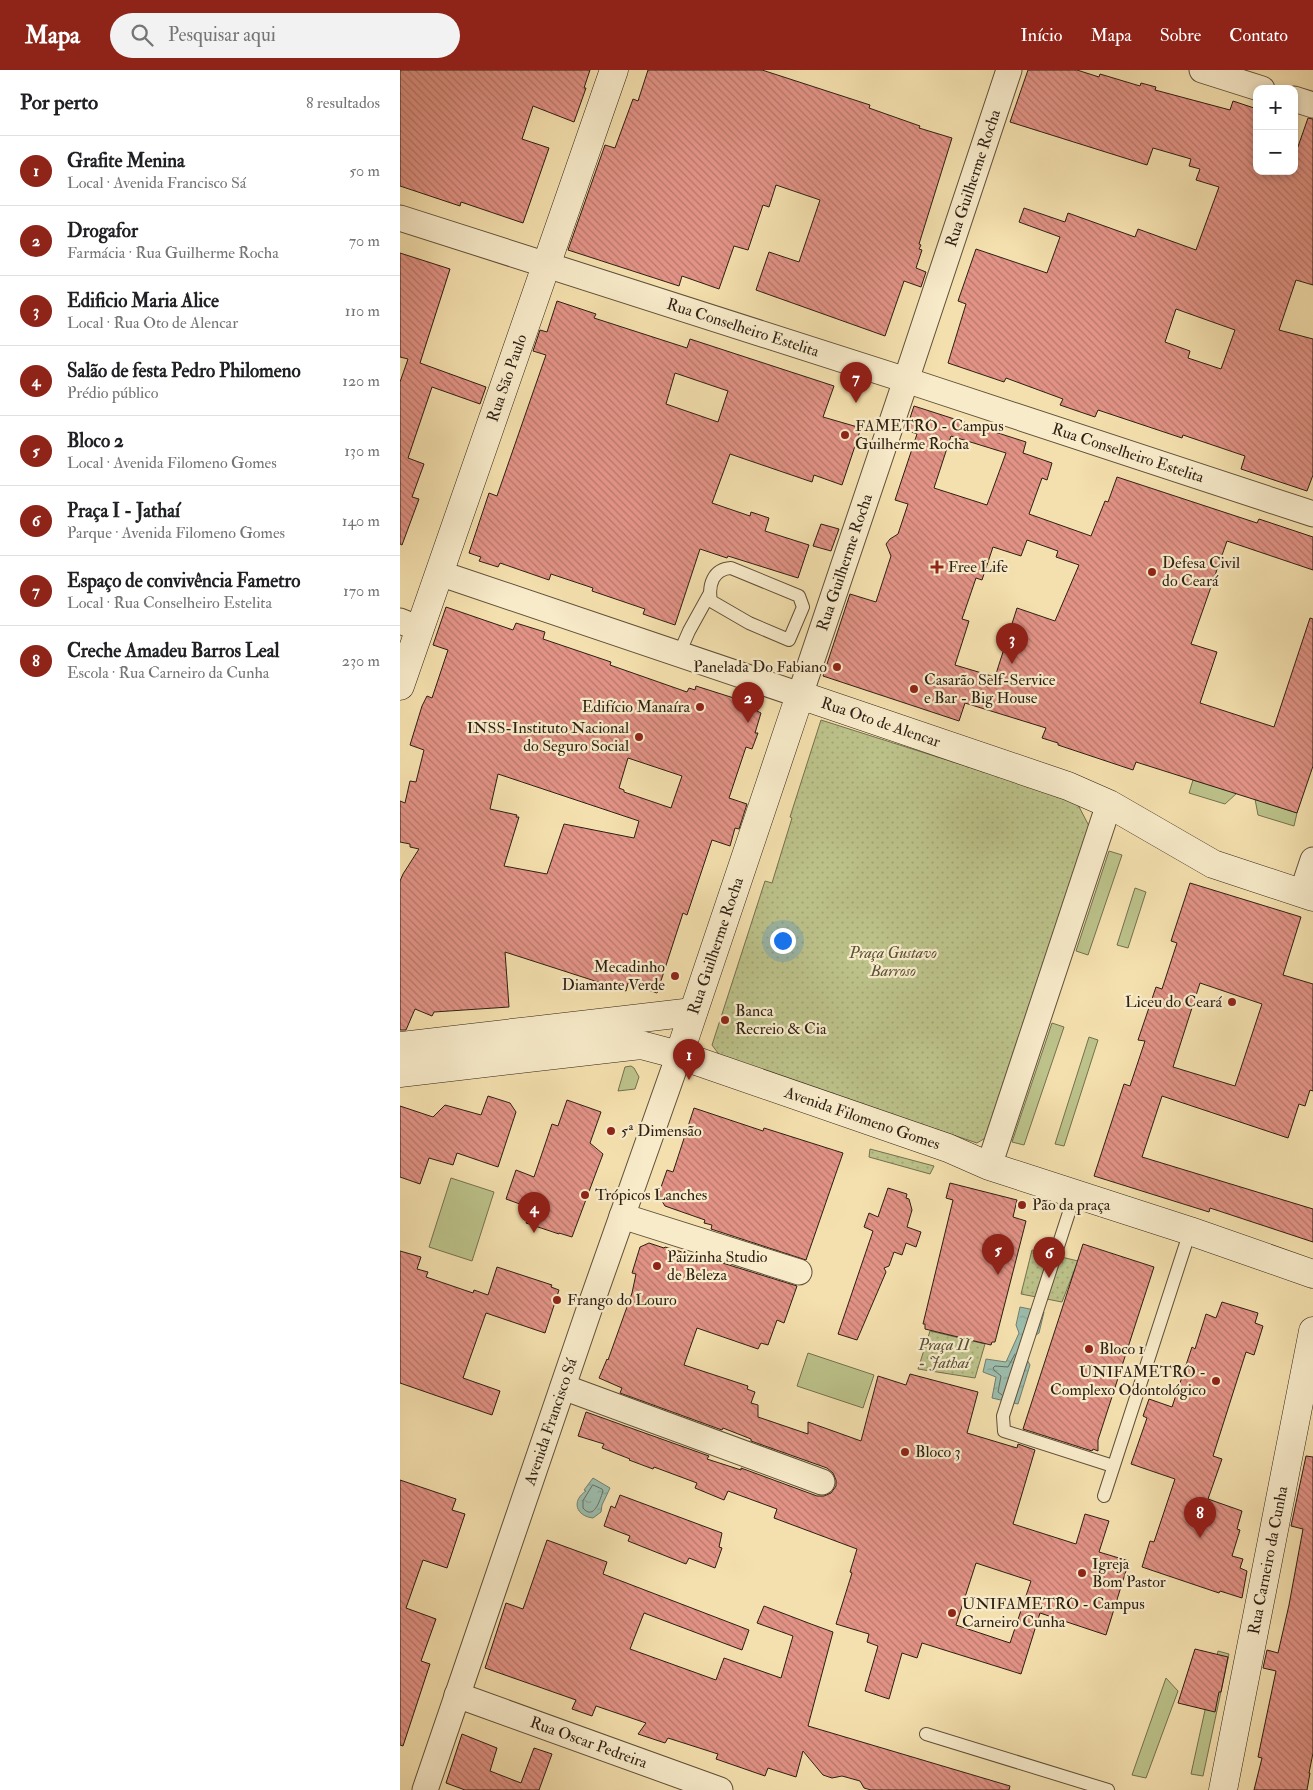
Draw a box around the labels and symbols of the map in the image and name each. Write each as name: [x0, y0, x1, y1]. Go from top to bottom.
street label: Rua Guilherme Rocha: [941, 107, 1005, 250]
street label: Rua Conselheiro Estelita: [664, 294, 822, 362]
street label: Rua São Paulo: [482, 331, 532, 425]
pin: 7: [840, 362, 872, 403]
place label: FAMETRO - Campus Guilherme Rocha: [855, 416, 1004, 454]
street label: Rua Conselheiro Estelita: [1049, 419, 1207, 488]
marker: FAMETRO - Campus Guilherme Rocha: [839, 429, 851, 441]
street label: Rua Guilherme Rocha: [812, 491, 877, 634]
place label: Defesa Civil do Ceará: [1162, 553, 1240, 591]
place label: Free Life: [948, 557, 1008, 577]
marker: Free Life: [930, 560, 944, 574]
marker: Defesa Civil do Ceará: [1146, 566, 1158, 578]
pin: 3: [996, 623, 1028, 664]
place label: Panelada Do Fabiano: [693, 657, 827, 677]
marker: Panelada Do Fabiano: [831, 661, 843, 673]
place label: Casarão Self-Service e Bar - Big House: [924, 670, 1056, 708]
pin: 2: [732, 682, 764, 723]
marker: Casarão Self-Service e Bar - Big House: [908, 683, 920, 695]
street label: Rua Oto de Alencar: [818, 693, 943, 752]
place label: Edifício Manaíra: [582, 697, 690, 717]
marker: Edifício Manaíra: [694, 701, 706, 713]
place label: INSS-Instituto Nacional do Seguro Social: [467, 718, 629, 756]
marker: INSS-Instituto Nacional do Seguro Social: [633, 731, 645, 743]
street label: Rua Guilherme Rocha: [683, 874, 748, 1017]
your location: [770, 928, 796, 954]
park label: Praça Gustavo Barroso: [848, 943, 937, 981]
place label: Mecadinho Diamante Verde: [562, 957, 665, 995]
marker: Mecadinho Diamante Verde: [669, 970, 681, 982]
place label: Liceu do Ceará: [1125, 992, 1222, 1012]
marker: Liceu do Ceará: [1226, 996, 1238, 1008]
place label: Banca Recreio & Cia: [735, 1001, 827, 1039]
marker: Banca Recreio & Cia: [719, 1014, 731, 1026]
pin: 1: [673, 1039, 705, 1080]
street label: Avenida Filomeno Gomes: [781, 1082, 943, 1155]
place label: 5ª Dimensão: [621, 1121, 702, 1141]
marker: 5ª Dimensão: [605, 1125, 617, 1137]
place label: Trópicos Lanches: [595, 1185, 707, 1206]
marker: Trópicos Lanches: [579, 1189, 591, 1201]
pin: 4: [518, 1192, 550, 1233]
place label: Pão da praça: [1032, 1195, 1111, 1216]
marker: Pão da praça: [1016, 1199, 1028, 1211]
pin: 5: [982, 1234, 1014, 1275]
pin: 6: [1033, 1237, 1065, 1278]
place label: Paizinha Studio de Beleza: [667, 1247, 768, 1285]
marker: Paizinha Studio de Beleza: [651, 1260, 663, 1272]
place label: Frango do Louro: [567, 1290, 677, 1310]
marker: Frango do Louro: [551, 1294, 563, 1306]
park label: Praça II - Jathaí: [917, 1335, 972, 1373]
place label: Bloco 1: [1099, 1339, 1144, 1359]
marker: Bloco 1: [1083, 1343, 1095, 1355]
street label: Avenida Francisco Sá: [519, 1355, 582, 1489]
place label: UNIFAMETRO - Complexo Odontológico: [1050, 1362, 1206, 1401]
marker: UNIFAMETRO - Complexo Odontológico: [1210, 1375, 1222, 1387]
place label: Bloco 3: [915, 1442, 961, 1462]
marker: Bloco 3: [899, 1446, 911, 1458]
street label: Rua Carneiro da Cunha: [1244, 1484, 1292, 1636]
pin: 8: [1184, 1497, 1216, 1538]
place label: Igreja Bom Pastor: [1092, 1554, 1166, 1592]
marker: Igreja Bom Pastor: [1076, 1567, 1088, 1579]
place label: UNIFAMETRO - Campus Carneiro Cunha: [962, 1594, 1145, 1632]
marker: UNIFAMETRO - Campus Carneiro Cunha: [946, 1607, 958, 1619]
street label: Rua Oscar Pedreira: [527, 1712, 650, 1773]

